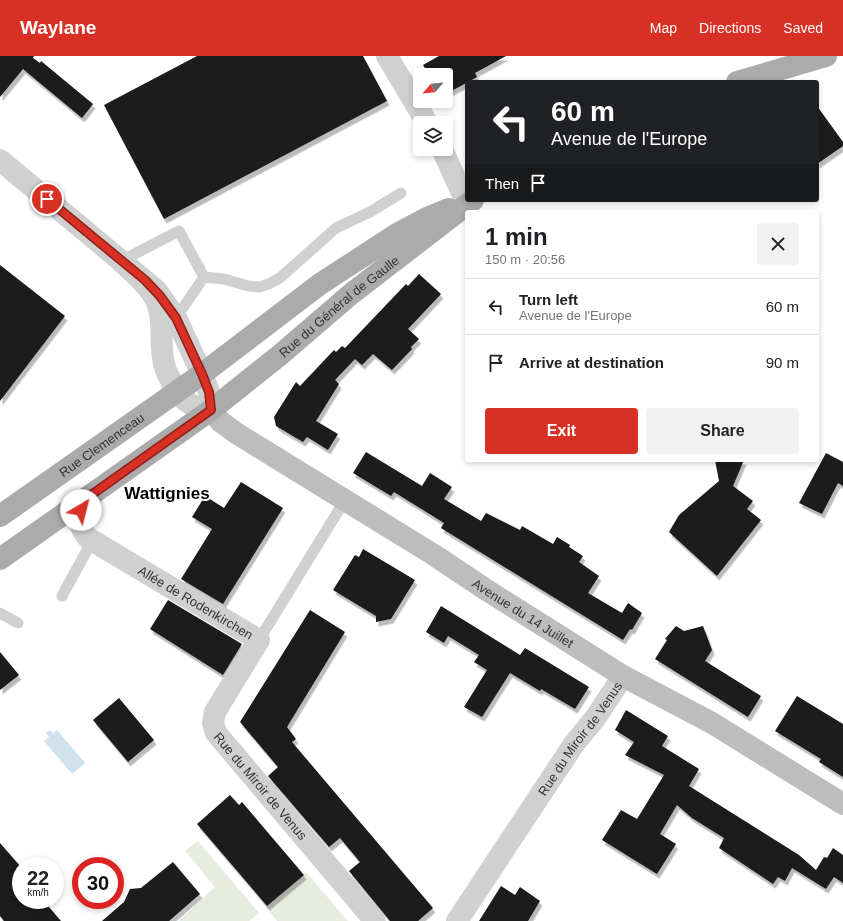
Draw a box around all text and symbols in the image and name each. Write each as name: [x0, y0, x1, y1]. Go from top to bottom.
text: Waylane: [20, 17, 96, 38]
text: Map: [650, 20, 677, 36]
text: Directions: [699, 20, 761, 36]
text: Saved: [783, 20, 823, 36]
north arrow: [413, 68, 453, 108]
map controls: [413, 68, 453, 156]
icon: left: [485, 96, 537, 148]
text: 60 m: [551, 96, 615, 127]
button: layers: [413, 116, 453, 156]
text: Avenue de l'Europe: [551, 129, 707, 149]
icon: arrive: [527, 172, 549, 194]
text: Then: [485, 175, 519, 192]
pin: [30, 182, 64, 216]
icon: arrive: [36, 188, 58, 210]
text: 1 min: [485, 223, 548, 250]
button: close: [757, 223, 799, 265]
text: 150 m · 20:56: [485, 252, 565, 267]
street label: Rue du Général de Gaulle: [276, 253, 402, 361]
text: Turn left: [519, 291, 578, 308]
icon: left: [485, 296, 507, 318]
text: 60 m: [766, 298, 799, 315]
text: Avenue de l'Europe: [519, 308, 632, 323]
icon: arrive: [485, 352, 507, 374]
text: Arrive at destination: [519, 354, 664, 371]
text: 90 m: [766, 354, 799, 371]
button: Exit: [485, 408, 638, 454]
button: Share: [646, 408, 799, 454]
street label: Rue Clemenceau: [56, 410, 147, 480]
district label: Wattignies: [124, 484, 210, 503]
position arrow: [60, 489, 102, 531]
street label: Allée de Rodenkirchen: [135, 563, 256, 643]
street label: Avenue du 14 Juillet: [469, 576, 576, 651]
street label: Rue du Miroir de Venus: [535, 678, 626, 799]
street label: Rue du Miroir de Venus: [211, 729, 310, 843]
speed limit sign: 30: [72, 857, 124, 909]
text: 22: [27, 867, 49, 889]
text: km/h: [27, 887, 49, 898]

